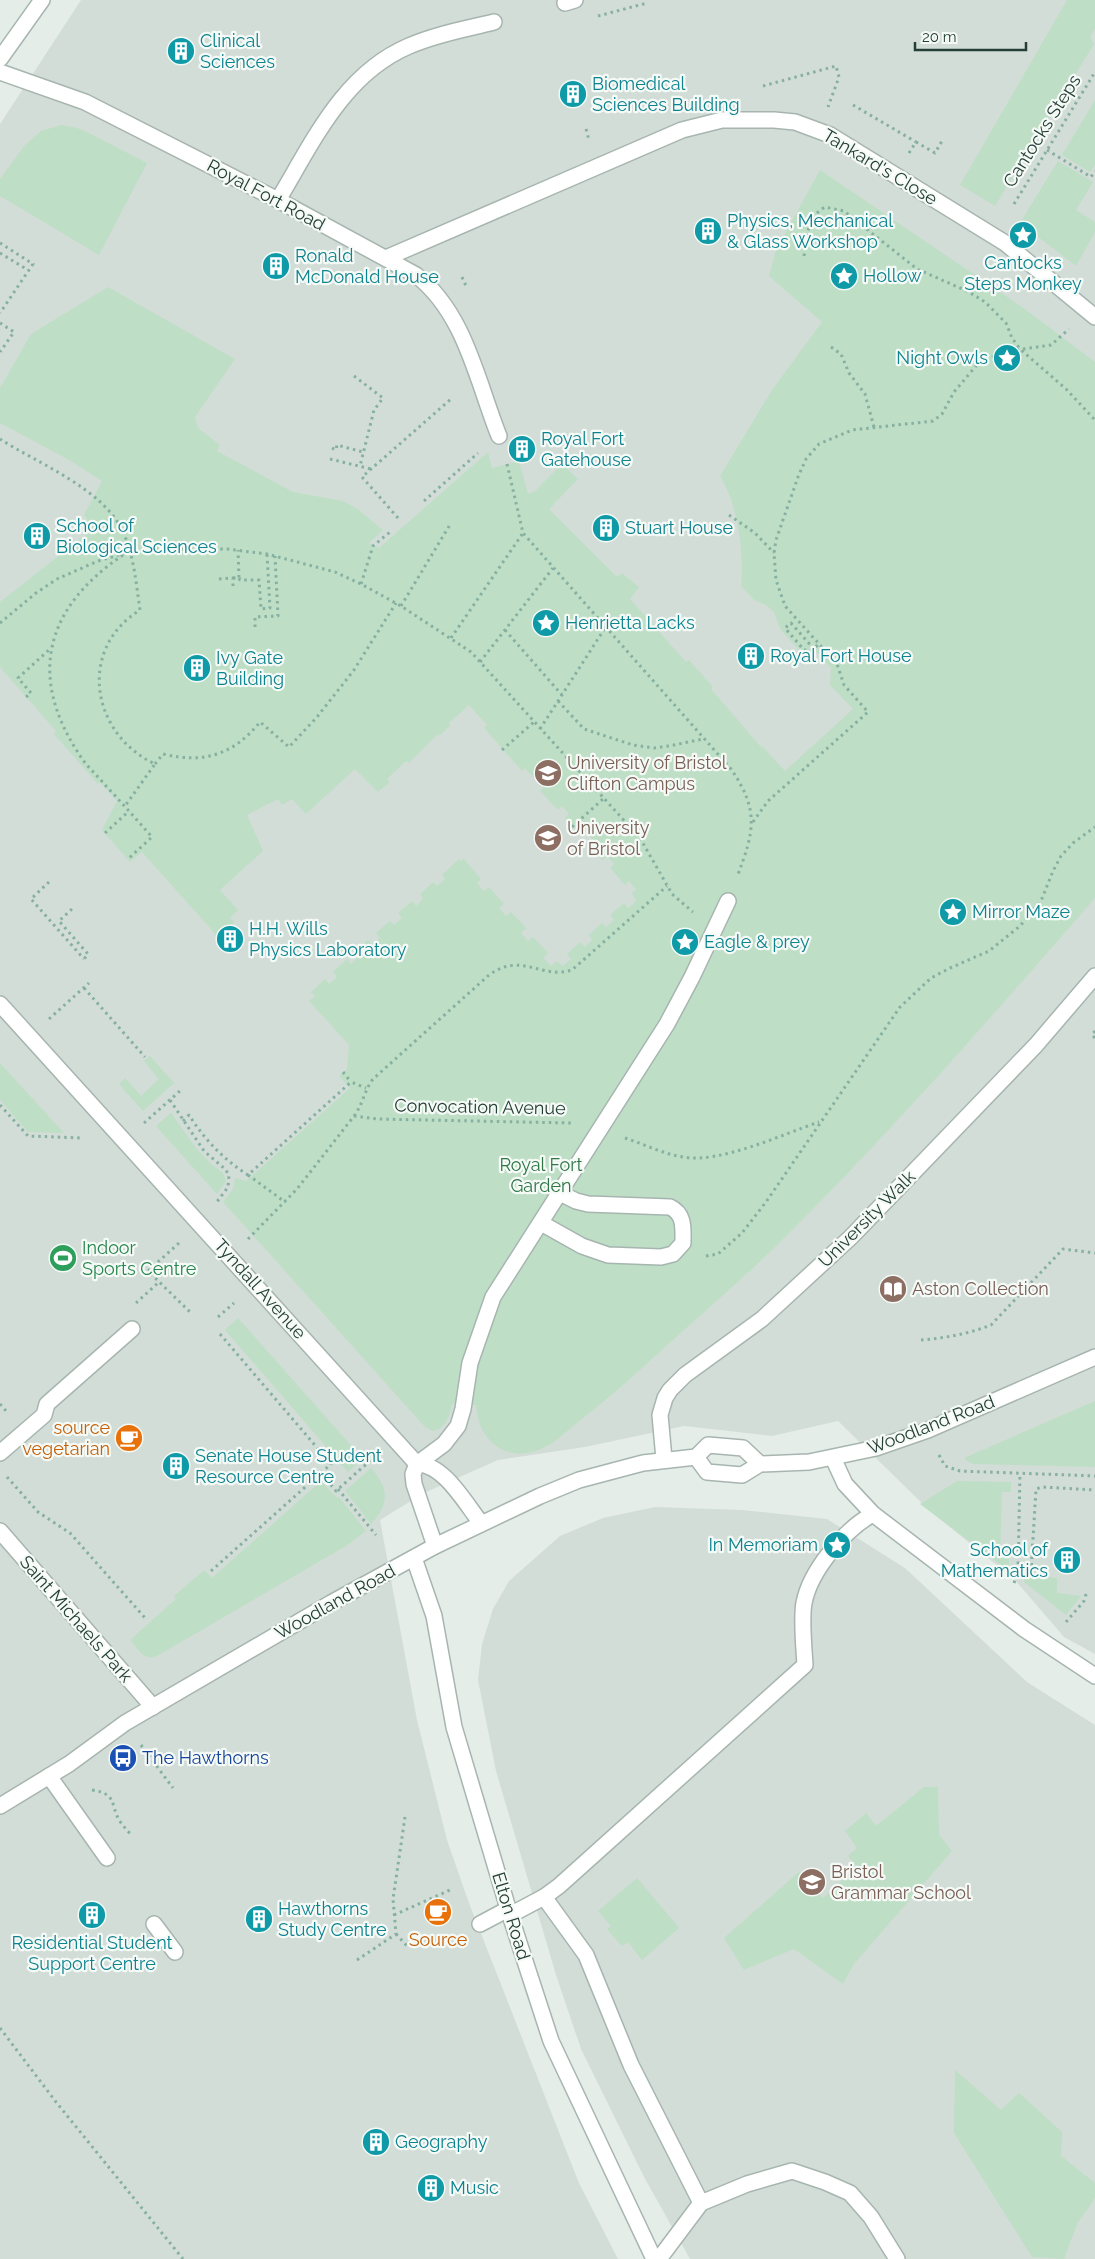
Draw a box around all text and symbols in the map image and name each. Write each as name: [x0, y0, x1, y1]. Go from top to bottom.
scale bar: [915, 20, 1026, 52]
text: 20 m: [922, 28, 957, 46]
place label: Clinical Sciences: [200, 30, 275, 72]
building icon: Clinical Sciences: [166, 36, 196, 66]
street label: Cantocks Steps: [999, 70, 1085, 191]
place label: Biomedical Sciences Building: [592, 73, 740, 115]
building icon: Biomedical Sciences Building: [558, 79, 588, 109]
street label: Tankard's Close: [819, 124, 942, 209]
street label: Royal Fort Road: [203, 155, 329, 235]
place label: Physics, Mechanical & Glass Workshop: [727, 210, 893, 252]
building icon: Physics, Mechanical & Glass Workshop: [693, 216, 723, 246]
place icon: Cantocks Steps Monkey: [1008, 220, 1038, 250]
place label: Ronald McDonald House: [295, 245, 439, 287]
building icon: Ronald McDonald House: [261, 251, 291, 281]
place label: Cantocks Steps Monkey: [964, 252, 1082, 294]
place icon: Hollow: [829, 261, 859, 291]
place label: Hollow: [863, 265, 922, 286]
place icon: Night Owls: [992, 343, 1022, 373]
place label: Night Owls: [896, 347, 988, 368]
place label: Royal Fort Gatehouse: [541, 428, 632, 470]
building icon: Royal Fort Gatehouse: [507, 434, 537, 464]
building icon: Stuart House: [591, 513, 621, 543]
place label: School of Biological Sciences: [56, 515, 217, 557]
place label: Stuart House: [625, 517, 733, 538]
building icon: School of Biological Sciences: [22, 521, 52, 551]
place icon: Henrietta Lacks: [531, 608, 561, 638]
place label: Henrietta Lacks: [565, 612, 695, 633]
building icon: Royal Fort House: [736, 641, 766, 671]
place label: Royal Fort House: [770, 645, 912, 666]
place label: Ivy Gate Building: [216, 647, 284, 689]
building icon: Ivy Gate Building: [182, 653, 212, 683]
place label: University of Bristol Clifton Campus: [567, 752, 727, 794]
school or university icon: University of Bristol Clifton Campus: [533, 758, 563, 788]
place label: University of Bristol: [567, 817, 650, 859]
school or university icon: University of Bristol: [533, 823, 563, 853]
place icon: Mirror Maze: [938, 897, 968, 927]
place label: Mirror Maze: [972, 901, 1070, 922]
place label: H.H. Wills Physics Laboratory: [249, 918, 407, 960]
building icon: H.H. Wills Physics Laboratory: [215, 924, 245, 954]
place icon: Eagle & prey: [670, 927, 700, 957]
place label: Eagle & prey: [704, 931, 810, 952]
street label: Convocation Avenue: [394, 1095, 566, 1119]
park label: Royal Fort Garden: [499, 1154, 583, 1196]
street label: University Walk: [814, 1166, 920, 1271]
street label: Tyndall Avenue: [210, 1234, 311, 1343]
place label: Indoor Sports Centre: [82, 1237, 197, 1279]
sports icon: Indoor Sports Centre: [48, 1243, 78, 1273]
library icon: Aston Collection: [878, 1274, 908, 1304]
place label: Aston Collection: [912, 1278, 1049, 1299]
street label: Woodland Road: [864, 1391, 997, 1458]
place label: source vegetarian: [22, 1417, 110, 1459]
cafe icon: source vegetarian: [114, 1423, 144, 1453]
place label: Senate House Student Resource Centre: [195, 1445, 382, 1487]
building icon: Senate House Student Resource Centre: [161, 1451, 191, 1481]
place icon: In Memoriam: [822, 1530, 852, 1560]
place label: In Memoriam: [708, 1534, 818, 1555]
place label: School of Mathematics: [941, 1539, 1049, 1581]
building icon: School of Mathematics: [1052, 1545, 1082, 1575]
street label: Saint Michaels Park: [16, 1551, 137, 1687]
street label: Woodland Road: [271, 1560, 399, 1643]
bus stop icon: The Hawthorns: [108, 1743, 138, 1773]
place label: The Hawthorns: [142, 1747, 269, 1768]
place label: Bristol Grammar School: [831, 1861, 971, 1903]
school or university icon: Bristol Grammar School: [797, 1867, 827, 1897]
street label: Elton Road: [488, 1869, 535, 1962]
cafe icon: Source: [423, 1897, 453, 1927]
place label: Hawthorns Study Centre: [278, 1898, 387, 1940]
building icon: Residential Student Support Centre: [77, 1900, 107, 1930]
building icon: Hawthorns Study Centre: [244, 1904, 274, 1934]
place label: Source: [409, 1929, 468, 1950]
place label: Residential Student Support Centre: [11, 1932, 173, 1974]
building icon: Geography: [361, 2127, 391, 2157]
place label: Geography: [395, 2131, 488, 2152]
building icon: Music: [416, 2173, 446, 2203]
place label: Music: [450, 2177, 499, 2198]

